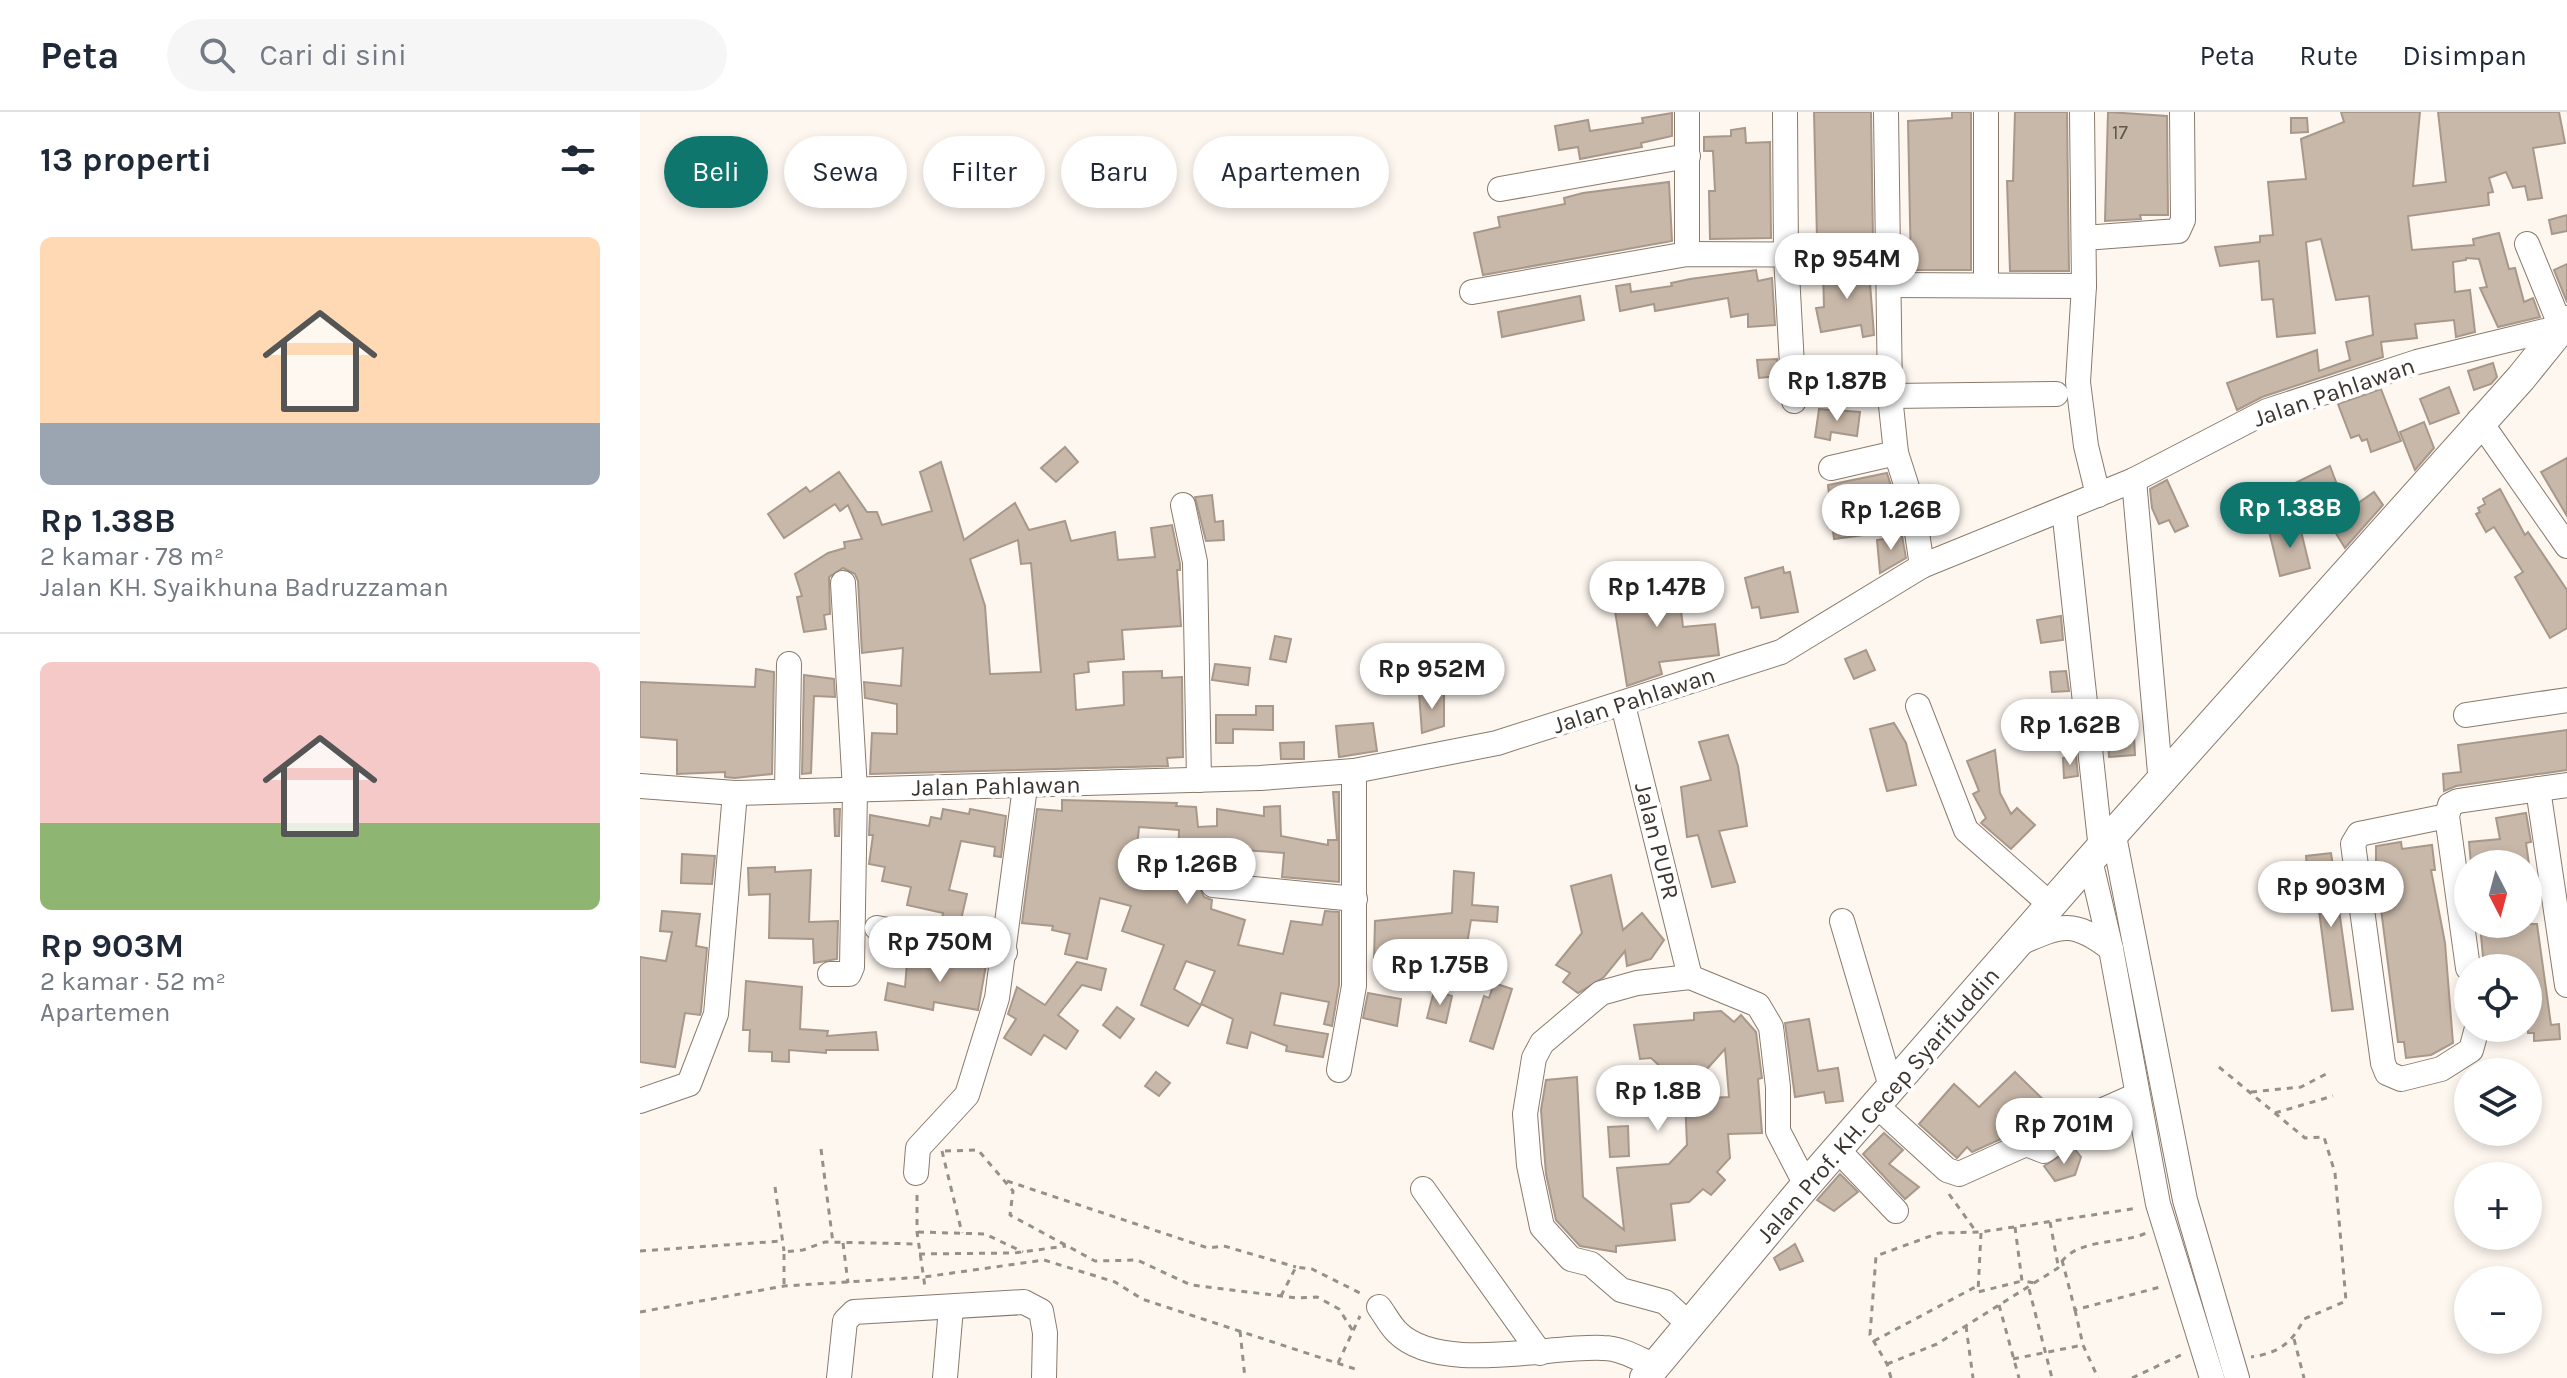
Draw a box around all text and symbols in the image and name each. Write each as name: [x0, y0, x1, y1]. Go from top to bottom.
search box: [167, 19, 727, 91]
text: Peta: [40, 33, 119, 78]
icon: search: [195, 33, 239, 77]
text: Cari di sini: [259, 37, 407, 73]
text: Peta: [2199, 39, 2255, 72]
text: Rute: [2299, 39, 2358, 72]
text: Disimpan: [2402, 39, 2527, 72]
house number: 17: [2112, 121, 2129, 144]
chip: Beli: [664, 136, 768, 208]
chip: Sewa: [784, 136, 907, 208]
chip: Filter: [923, 136, 1045, 208]
chip: Baru: [1061, 136, 1177, 208]
chip: Apartemen: [1193, 136, 1389, 208]
icon: filters: [556, 138, 600, 182]
text: 13 properti: [40, 140, 212, 180]
pin: Rp 954M: [1773, 233, 1921, 301]
text: Rp 954M: [1793, 243, 1901, 274]
icon: home: [248, 289, 392, 433]
street label: Jalan Pahlawan: [2250, 351, 2418, 433]
pin: Rp 1.87B: [1754, 355, 1920, 423]
text: Rp 1.87B: [1787, 365, 1887, 396]
pin: Rp 1.38B: [2207, 482, 2373, 550]
pin: Rp 1.26B: [1808, 484, 1974, 552]
text: Rp 1.38B: [2238, 492, 2342, 523]
text: Rp 1.26B: [1840, 494, 1942, 525]
text: Rp 1.38B: [40, 501, 176, 541]
text: 2 kamar · 78 m²: [40, 541, 224, 572]
pin: Rp 1.47B: [1574, 561, 1740, 629]
text: Rp 1.47B: [1607, 571, 1707, 602]
text: Jalan KH. Syaikhuna Badruzzaman: [40, 572, 449, 603]
pin: Rp 952M: [1358, 643, 1506, 711]
text: Rp 952M: [1378, 653, 1486, 684]
street label: Jalan Pahlawan: [1549, 661, 1719, 739]
pin: Rp 1.62B: [1987, 699, 2153, 767]
text: Rp 1.62B: [2019, 709, 2121, 740]
icon: home: [248, 714, 392, 858]
street label: Jalan Pahlawan: [911, 771, 1081, 801]
street label: Jalan PUPR: [1629, 779, 1685, 903]
pin: Rp 1.26B: [1104, 838, 1270, 906]
text: Rp 1.26B: [1136, 848, 1238, 879]
north arrow: [2454, 850, 2542, 938]
map controls: [2454, 850, 2542, 1354]
pin: Rp 903M: [2257, 861, 2405, 929]
text: Rp 903M: [2276, 871, 2386, 902]
pin: Rp 750M: [866, 916, 1014, 984]
text: Rp 903M: [40, 926, 184, 966]
text: Rp 750M: [887, 926, 993, 957]
pin: Rp 1.75B: [1357, 939, 1523, 1007]
text: Rp 1.75B: [1391, 949, 1489, 980]
button: locate: [2454, 954, 2542, 1042]
street label: Jalan Prof. KH. Cecep Syarifuddin: [1751, 962, 2005, 1248]
text: 2 kamar · 52 m²: [40, 966, 226, 997]
text: Apartemen: [40, 997, 170, 1028]
button: layers: [2454, 1058, 2542, 1146]
pin: Rp 1.8B: [1584, 1065, 1732, 1133]
text: Rp 1.8B: [1614, 1075, 1702, 1106]
pin: Rp 701M: [1990, 1098, 2138, 1166]
text: Rp 701M: [2014, 1108, 2114, 1139]
button: +: [2454, 1162, 2542, 1250]
button: −: [2454, 1266, 2542, 1354]

